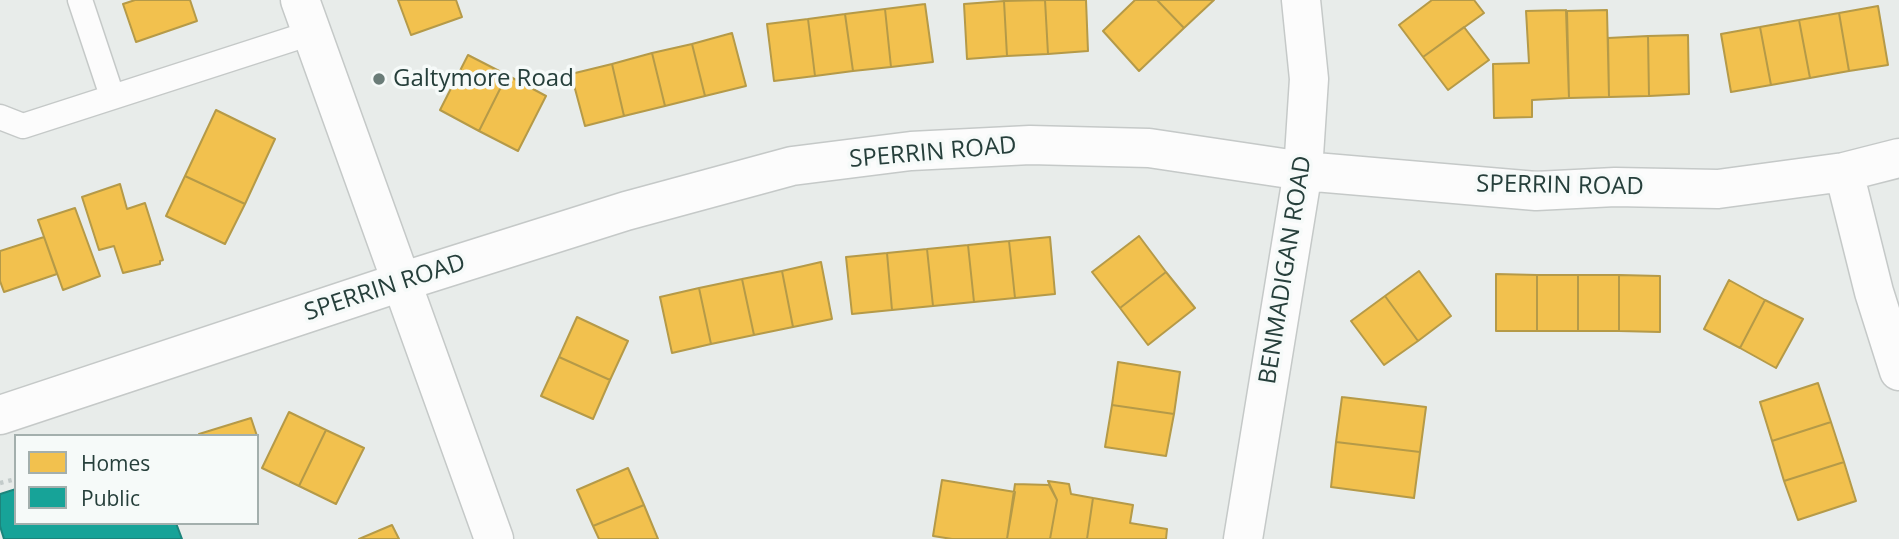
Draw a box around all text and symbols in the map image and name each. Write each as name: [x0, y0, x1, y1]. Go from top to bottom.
place label: Galtymore Road: [393, 65, 574, 93]
marker: Galtymore Road: [371, 71, 387, 87]
street label: SPERRIN ROAD: [848, 131, 1018, 175]
street label: BENMADIGAN ROAD: [1254, 154, 1318, 386]
street label: SPERRIN ROAD: [1476, 170, 1644, 202]
street label: SPERRIN ROAD: [301, 248, 469, 328]
legend: [14, 434, 259, 525]
text: Homes: [81, 449, 150, 477]
text: Public: [81, 484, 140, 512]

